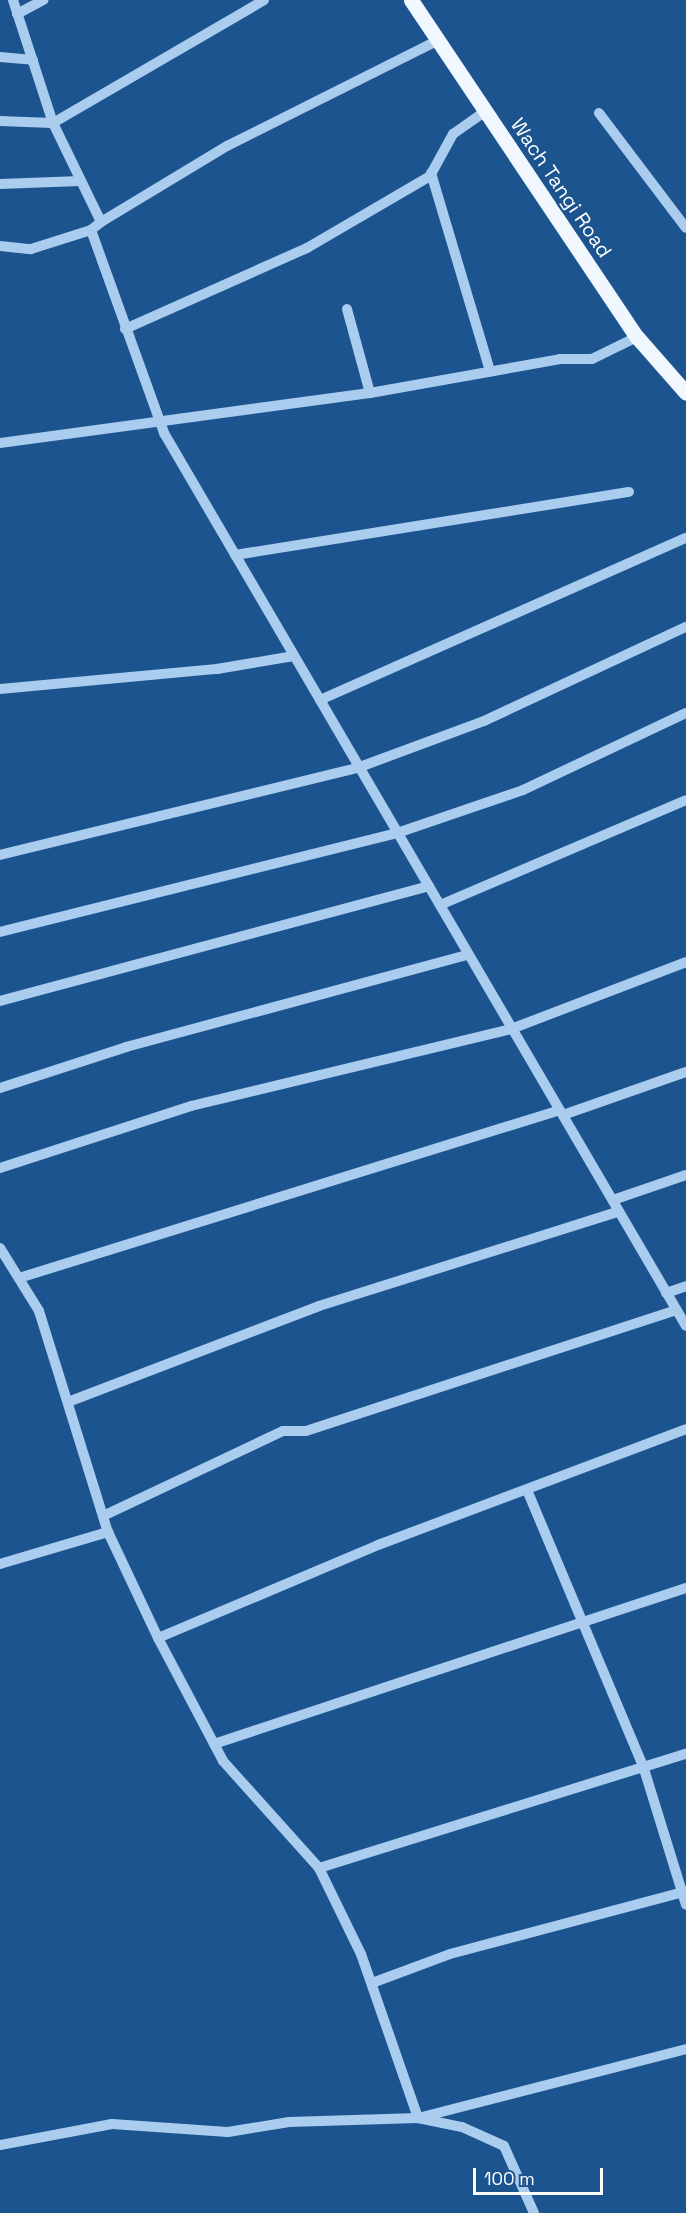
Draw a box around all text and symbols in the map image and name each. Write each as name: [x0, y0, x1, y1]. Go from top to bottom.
street label: Wach Tangi Road: [505, 113, 617, 263]
scale bar: [476, 2156, 606, 2194]
text: 100 m: [484, 2167, 535, 2190]

